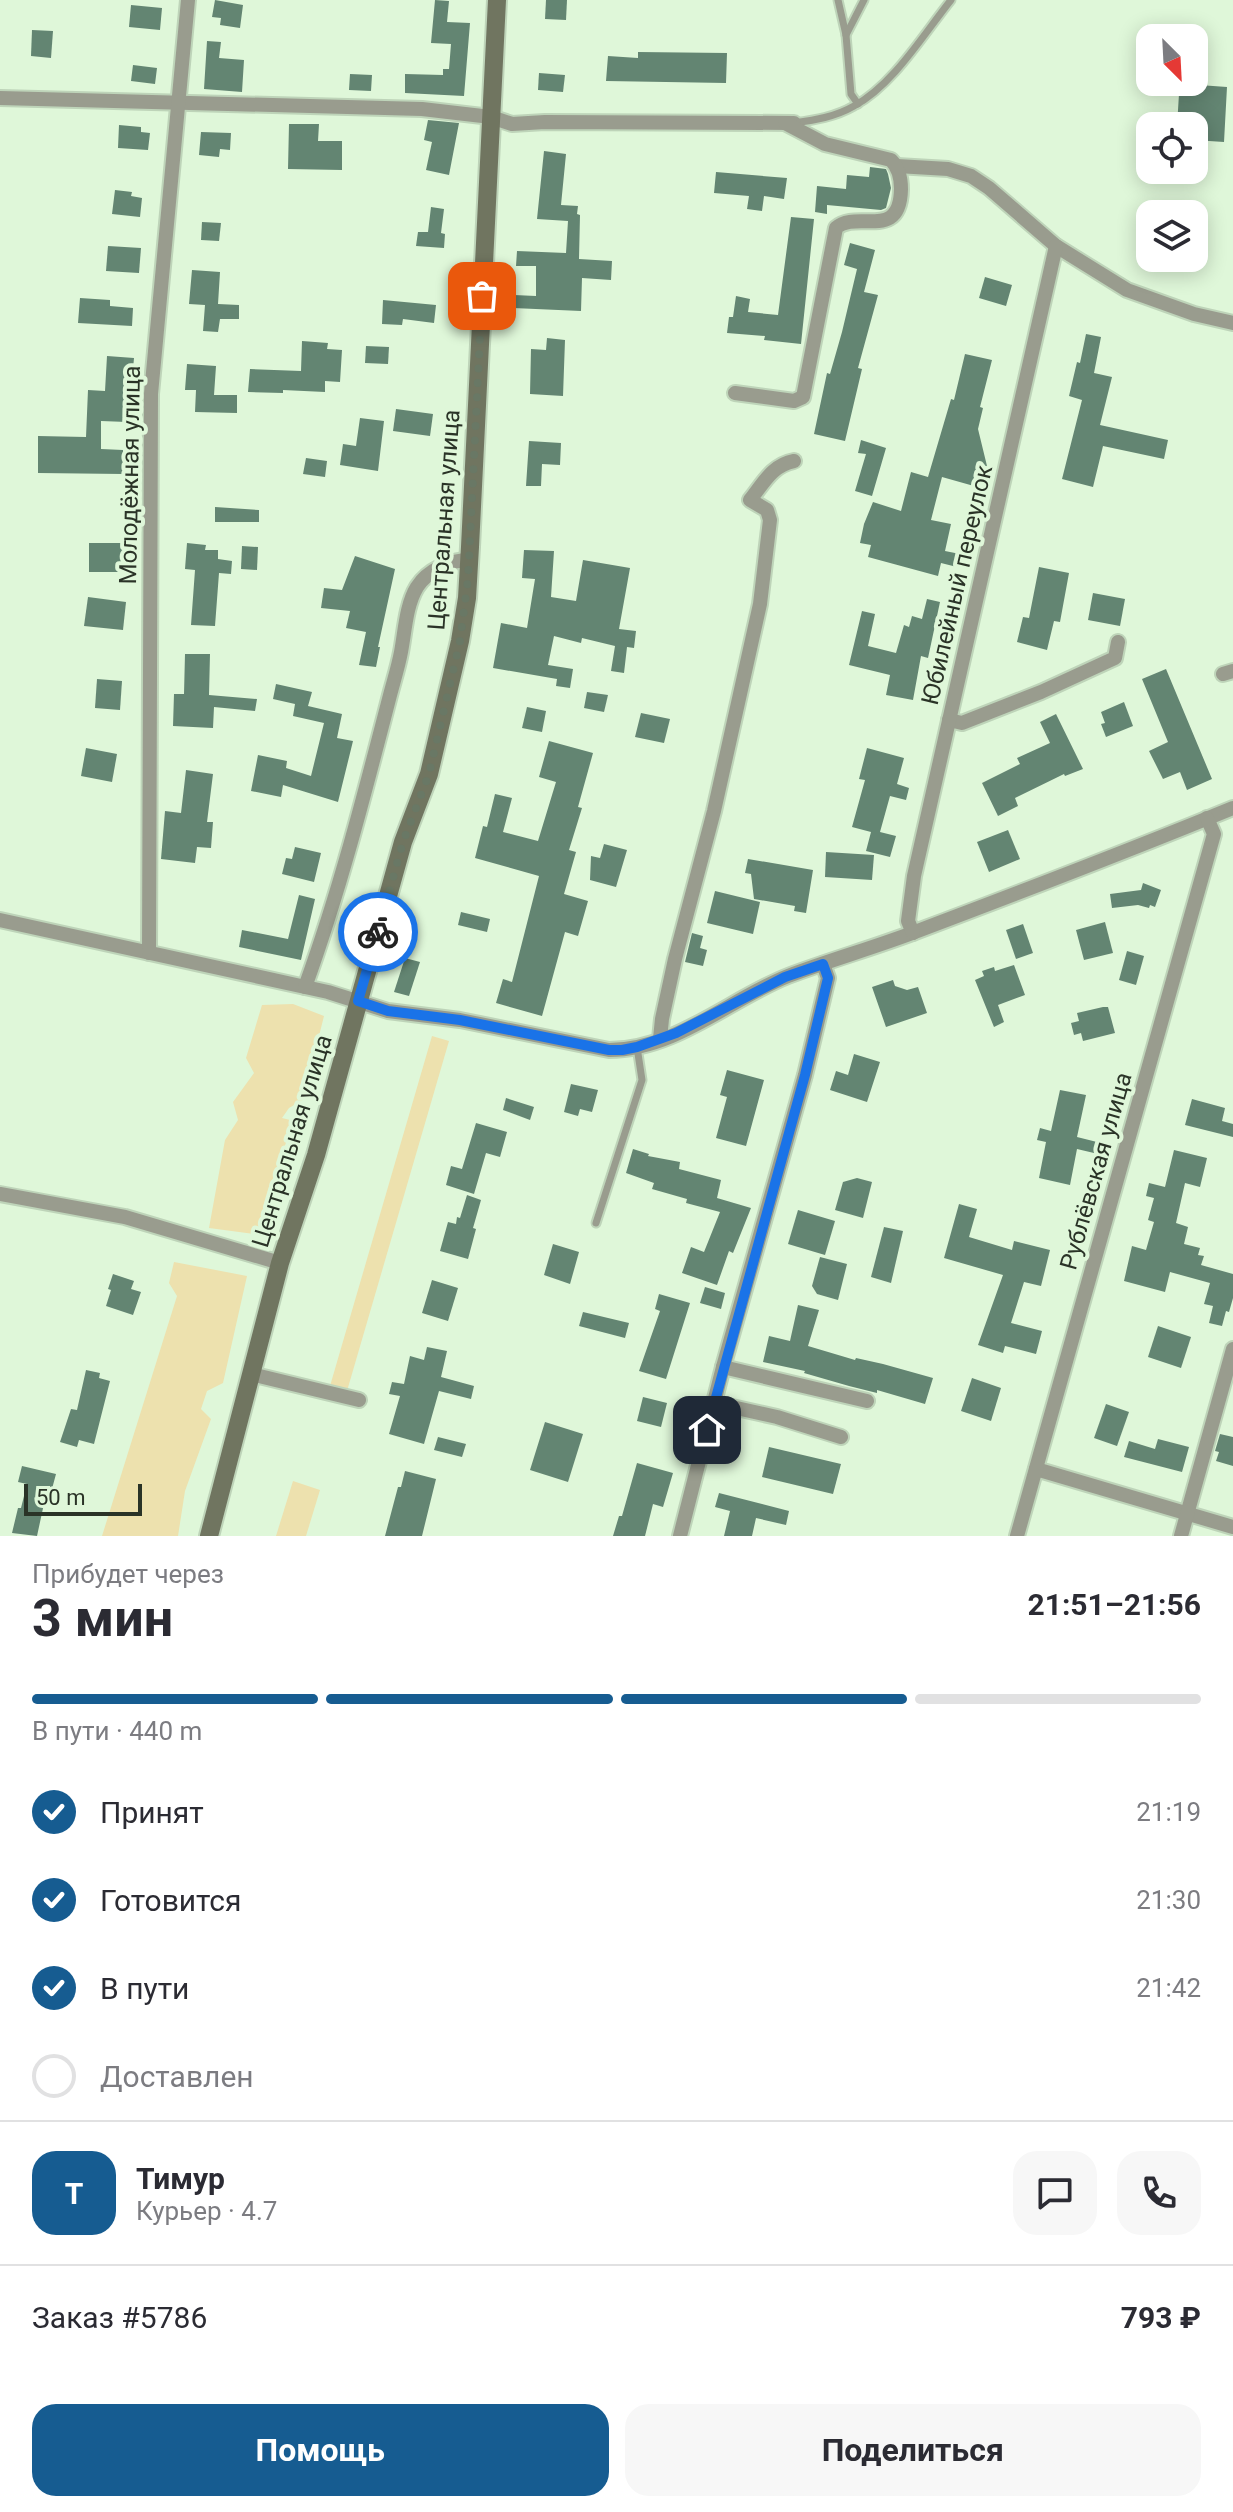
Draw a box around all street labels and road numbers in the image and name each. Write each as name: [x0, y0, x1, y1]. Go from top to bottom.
street label: Молодёжная улица: [114, 365, 146, 585]
street label: Центральная улица: [422, 409, 466, 631]
street label: Юбилейный переулок: [916, 462, 998, 708]
street label: Центральная улица: [246, 1031, 338, 1251]
street label: Рублёвская улица: [1054, 1069, 1138, 1273]

